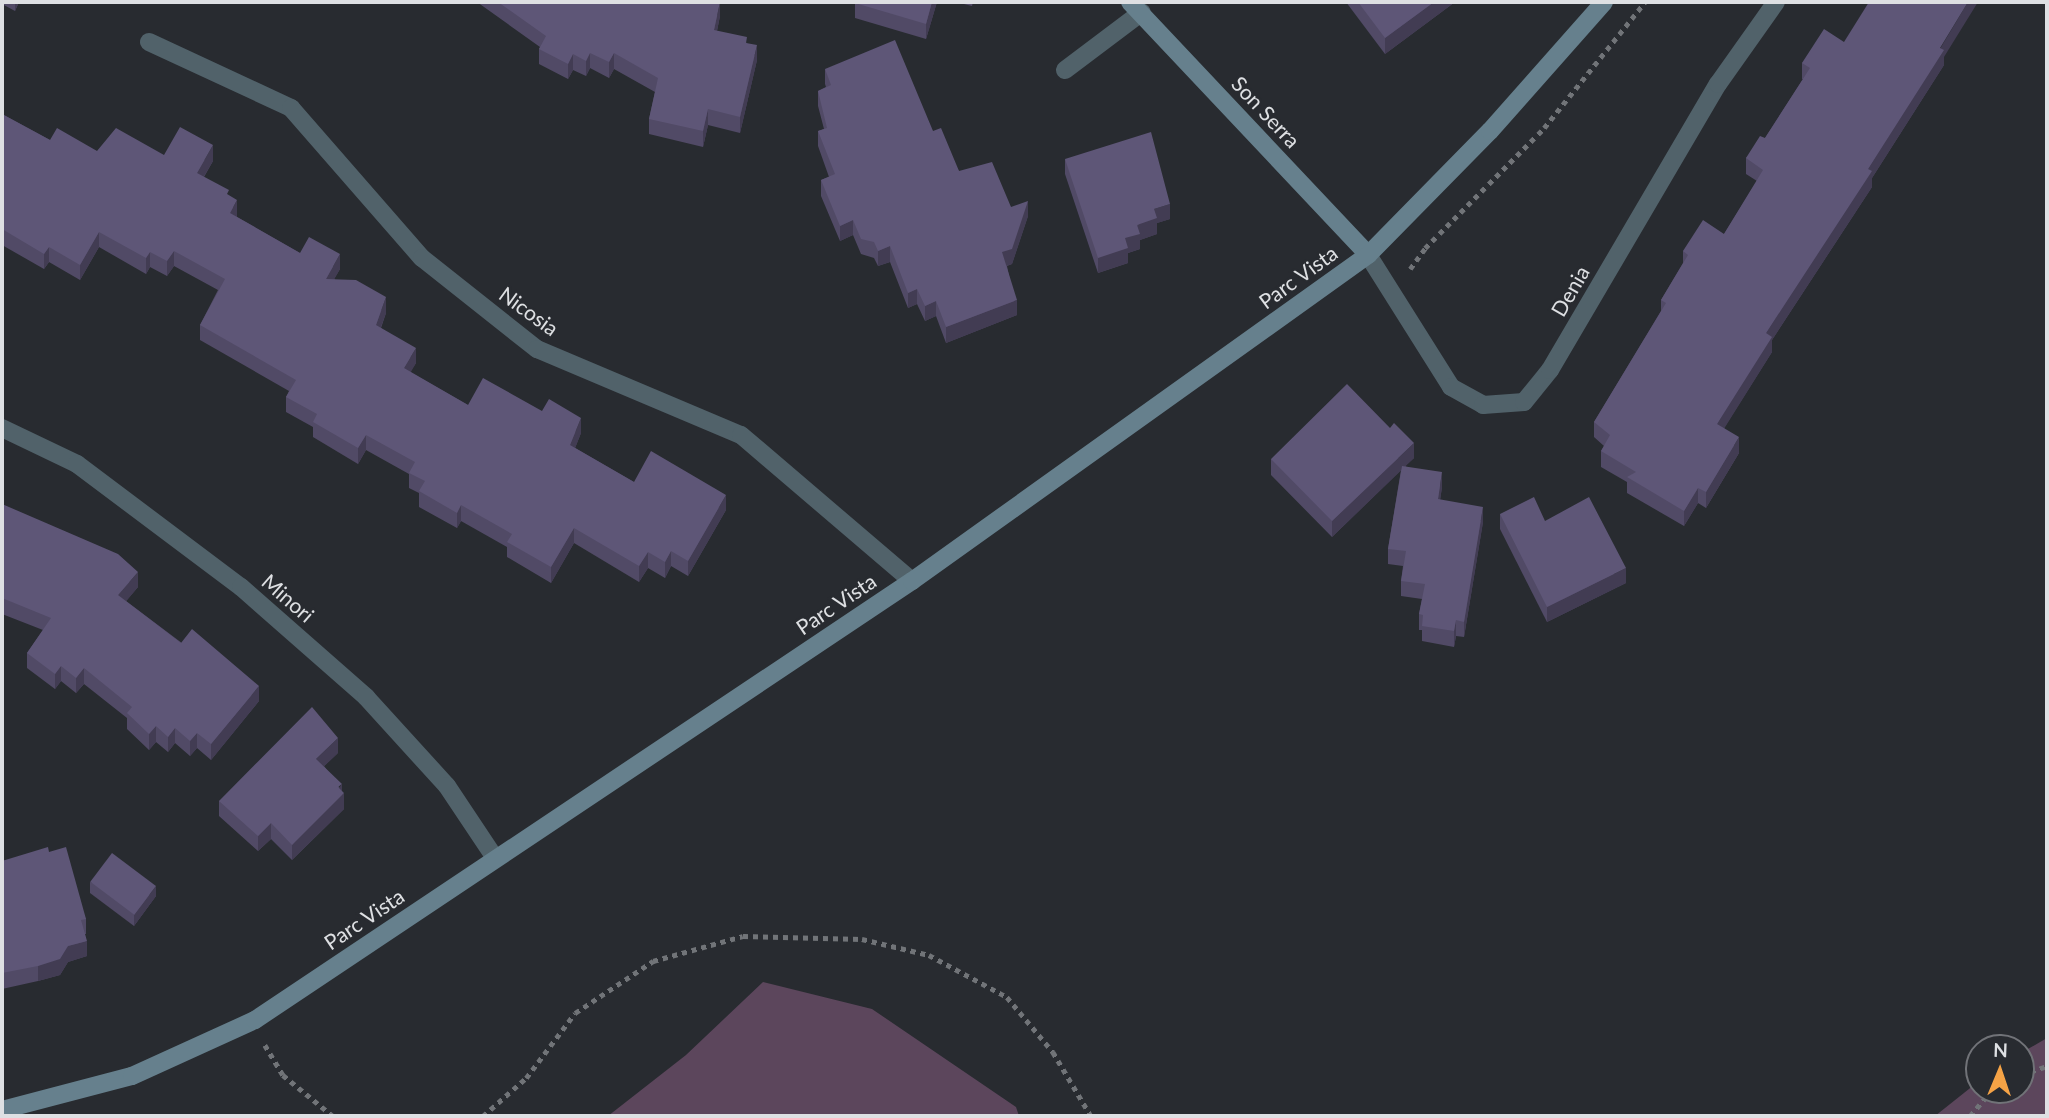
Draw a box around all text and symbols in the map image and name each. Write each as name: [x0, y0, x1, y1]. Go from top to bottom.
street label: Son Serra: [1227, 71, 1305, 153]
street label: Parc Vista: [1254, 240, 1342, 314]
street label: Denia: [1546, 261, 1594, 321]
street label: Nicosia: [494, 281, 564, 341]
street label: Parc Vista: [791, 568, 881, 640]
street label: Minori: [257, 569, 319, 627]
street label: Parc Vista: [319, 883, 409, 955]
north arrow: [1965, 1034, 2035, 1104]
text: N: [1993, 1038, 2008, 1061]

